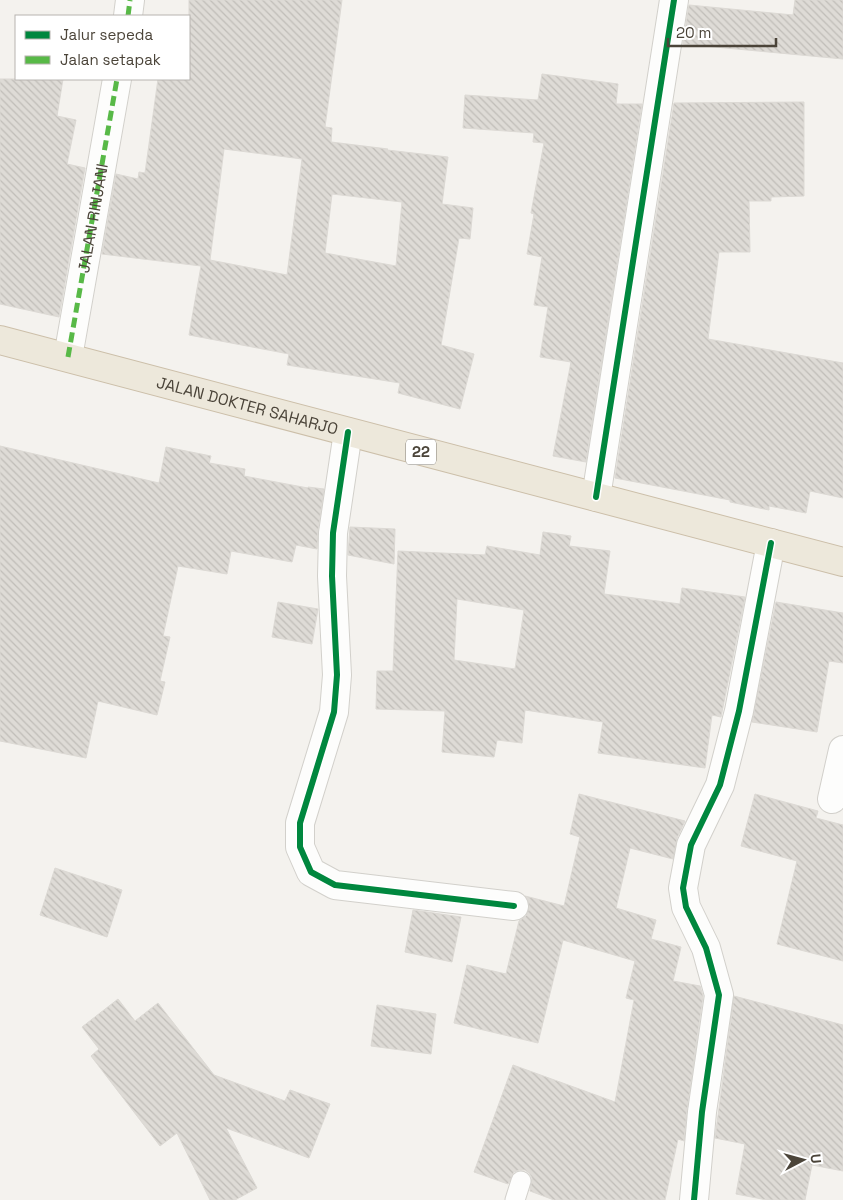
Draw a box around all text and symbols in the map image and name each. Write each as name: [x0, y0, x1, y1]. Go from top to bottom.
legend: [15, 15, 190, 80]
scale bar: [668, 15, 776, 47]
text: 20 m: [676, 23, 711, 42]
text: Jalur sepeda: [60, 25, 154, 44]
text: Jalan setapak: [60, 50, 161, 69]
street label: JALAN RINJANI: [73, 162, 113, 275]
street label: JALAN DOKTER SAHARJO: [154, 372, 341, 440]
road number: 22: [406, 440, 436, 464]
north arrow: [778, 1135, 828, 1185]
text: U: [806, 1153, 825, 1164]

